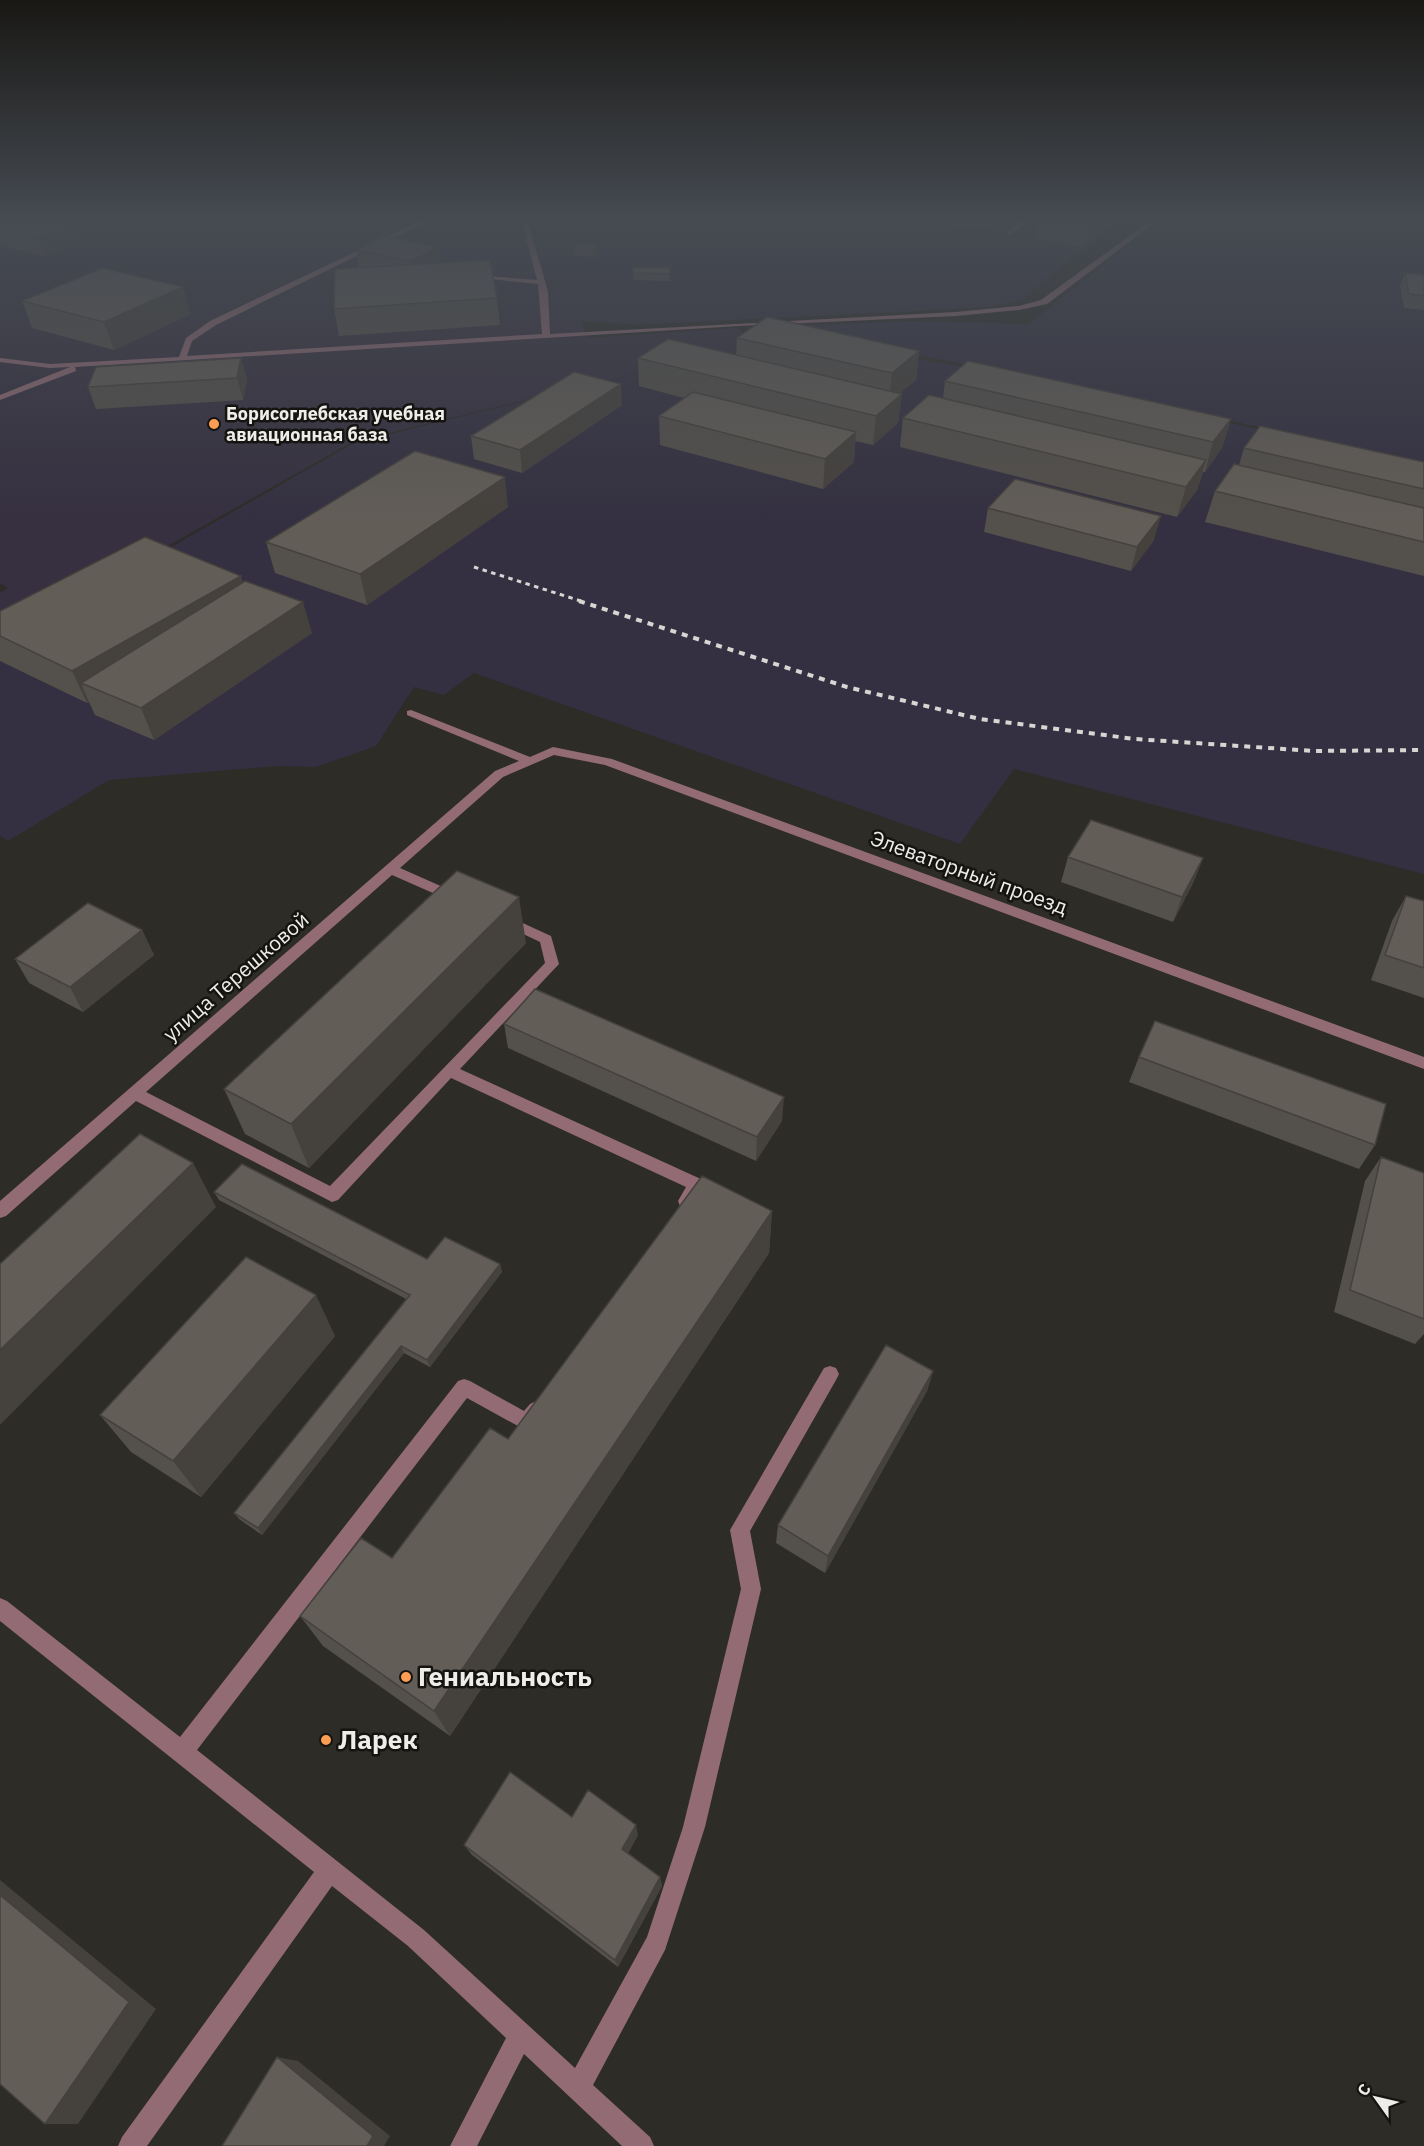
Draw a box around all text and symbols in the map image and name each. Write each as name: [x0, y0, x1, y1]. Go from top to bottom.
place label: Борисоглебская учебная авиационная база: [226, 402, 445, 446]
marker: Борисоглебская учебная авиационная база: [207, 417, 221, 431]
street label: Элеваторный проезд: [867, 823, 1072, 921]
street label: улица Терешковой: [157, 905, 314, 1047]
place label: Гениальность: [418, 1659, 592, 1693]
marker: Гениальность: [399, 1670, 413, 1684]
place label: Ларек: [338, 1722, 418, 1756]
marker: Ларек: [319, 1733, 333, 1747]
north arrow: [1346, 2068, 1406, 2128]
text: С: [1352, 2080, 1375, 2100]

